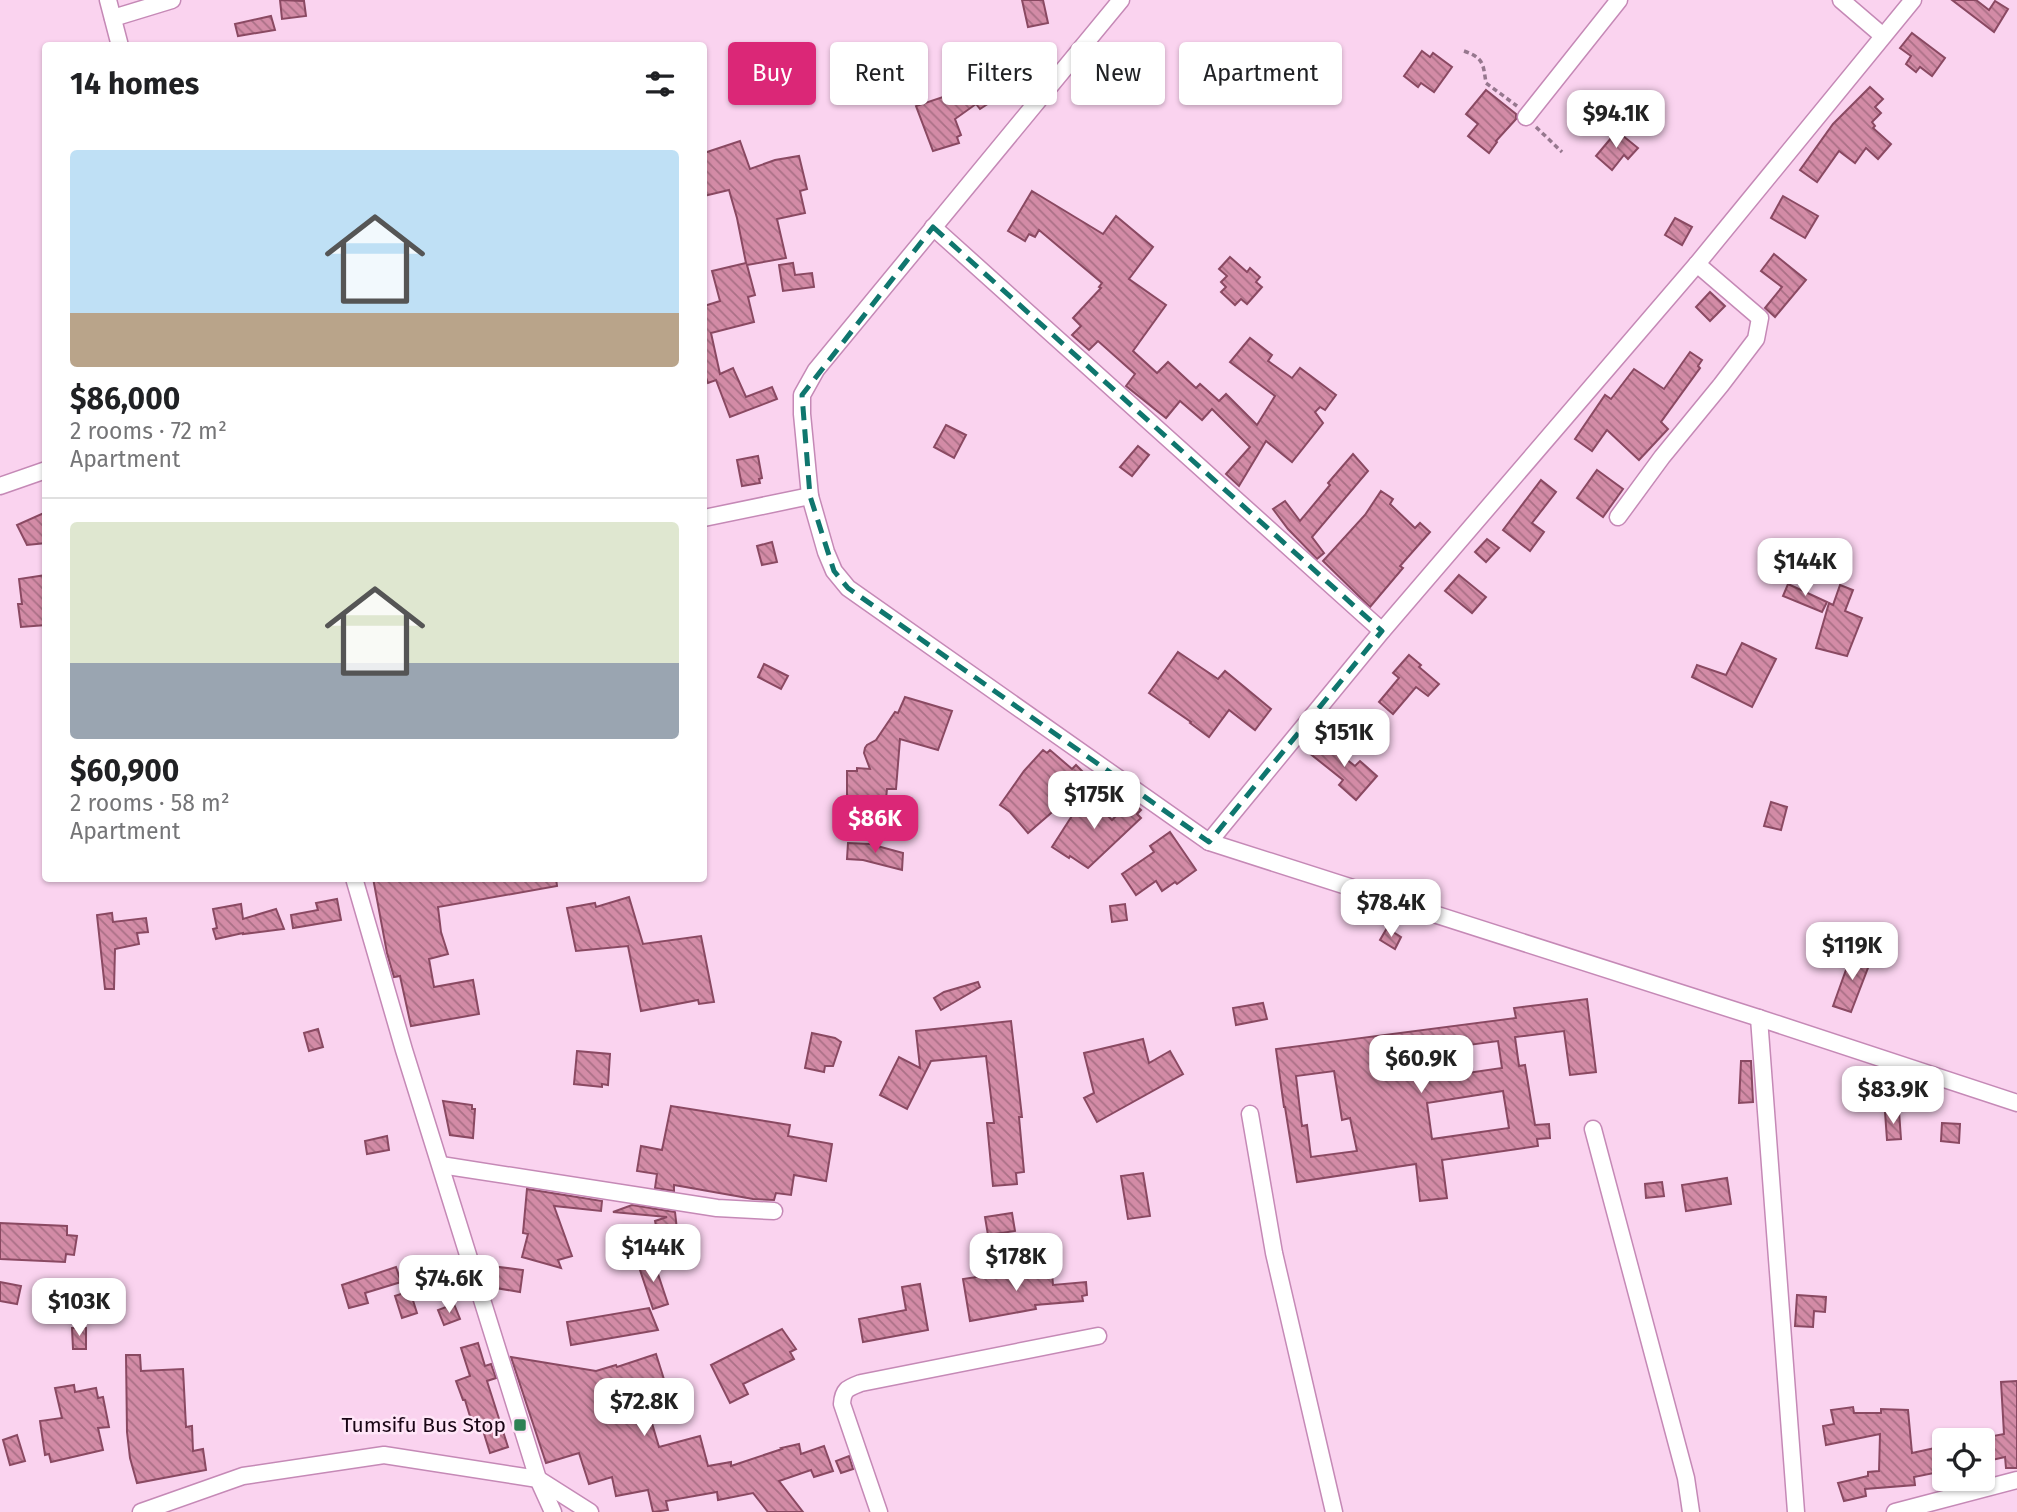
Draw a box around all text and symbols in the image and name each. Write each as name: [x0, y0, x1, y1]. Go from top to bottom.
chip: Buy: [728, 42, 816, 105]
chip: Rent: [830, 42, 928, 105]
chip: Filters: [942, 42, 1057, 105]
chip: New: [1071, 42, 1165, 105]
chip: Apartment: [1179, 42, 1342, 105]
icon: filters: [641, 65, 679, 103]
text: 14 homes: [70, 66, 199, 102]
pin: $94.1K: [1559, 90, 1673, 150]
text: $94.1K: [1583, 99, 1649, 127]
icon: home: [312, 196, 438, 322]
text: $86,000: [70, 381, 180, 417]
text: 2 rooms · 72 m²: [70, 417, 227, 445]
text: Apartment: [70, 445, 180, 473]
pin: $144K: [1756, 538, 1854, 598]
text: $144K: [1773, 547, 1837, 575]
icon: home: [312, 568, 438, 694]
pin: $151K: [1295, 710, 1393, 769]
text: $151K: [1315, 718, 1373, 746]
text: $60,900: [70, 753, 179, 789]
pin: $175K: [1045, 772, 1143, 831]
text: $175K: [1064, 780, 1124, 808]
text: 2 rooms · 58 m²: [70, 789, 230, 817]
pin: $86K: [834, 796, 916, 855]
text: $86K: [848, 804, 902, 832]
text: Apartment: [70, 817, 180, 845]
pin: $78.4K: [1334, 880, 1448, 939]
text: $78.4K: [1357, 888, 1425, 916]
pin: $119K: [1803, 922, 1901, 982]
text: $119K: [1822, 931, 1882, 959]
pin: $60.9K: [1364, 1036, 1478, 1095]
text: $60.9K: [1385, 1044, 1457, 1072]
pin: $83.9K: [1836, 1066, 1950, 1126]
text: $83.9K: [1858, 1075, 1928, 1103]
pin: $144K: [604, 1224, 702, 1284]
text: $144K: [621, 1233, 685, 1261]
pin: $178K: [967, 1234, 1065, 1293]
text: $178K: [986, 1242, 1046, 1270]
pin: $74.6K: [392, 1256, 506, 1315]
text: $74.6K: [415, 1264, 483, 1292]
pin: $103K: [30, 1278, 128, 1338]
text: $103K: [48, 1287, 110, 1315]
pin: $72.8K: [587, 1378, 701, 1438]
text: $72.8K: [610, 1387, 678, 1415]
place label: Tumsifu Bus Stop: [341, 1412, 506, 1438]
marker: Tumsifu Bus Stop: [512, 1417, 528, 1433]
map controls: [1932, 1428, 1995, 1491]
button: locate: [1932, 1428, 1995, 1491]

